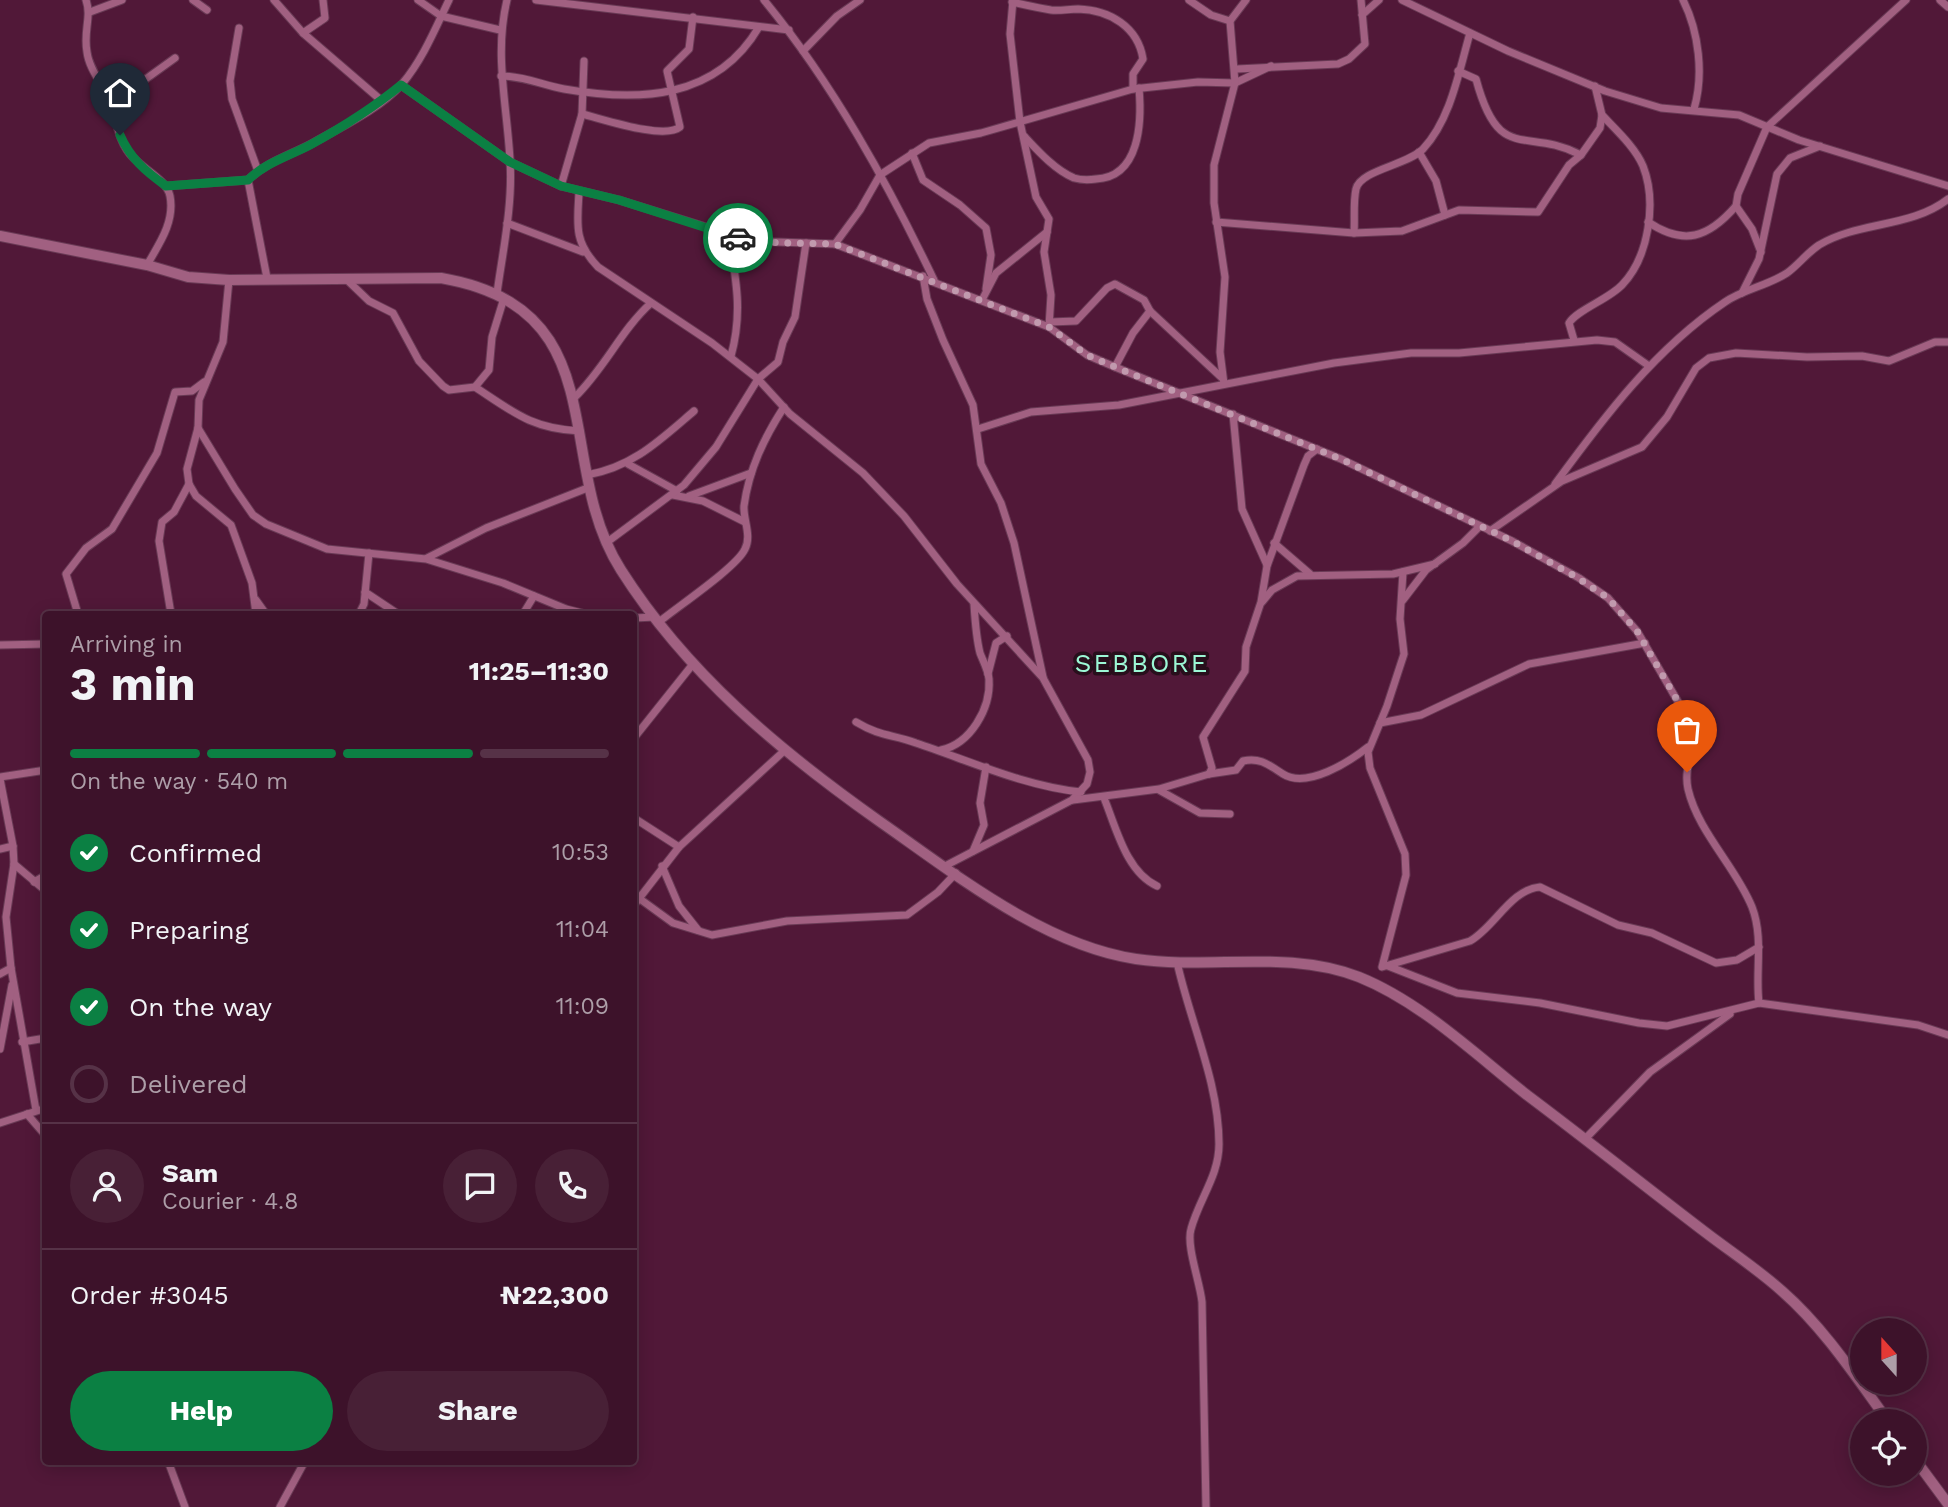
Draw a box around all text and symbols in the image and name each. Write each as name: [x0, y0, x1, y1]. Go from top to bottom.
pin: [90, 63, 150, 135]
icon: home: [101, 74, 139, 112]
courier: [703, 203, 773, 273]
icon: car: [719, 219, 757, 257]
text: Arriving in: [70, 631, 183, 658]
district label: SEBBORE: [1075, 648, 1209, 678]
text: 11:25–11:30: [469, 656, 609, 686]
text: 3 min: [70, 657, 196, 711]
pin: [1657, 700, 1717, 772]
icon: bag: [1668, 711, 1706, 749]
text: On the way · 540 m: [70, 768, 288, 795]
icon: check: [70, 834, 108, 872]
text: Confirmed: [129, 838, 262, 868]
text: 10:53: [552, 839, 609, 866]
icon: check: [70, 911, 108, 949]
text: Preparing: [129, 915, 249, 945]
text: 11:04: [556, 916, 609, 943]
icon: check: [70, 988, 108, 1026]
text: On the way: [129, 992, 272, 1022]
text: 11:09: [556, 993, 609, 1020]
text: Delivered: [129, 1069, 248, 1099]
button: person: [70, 1149, 144, 1223]
button: chat: [443, 1149, 517, 1223]
button: phone: [535, 1149, 609, 1223]
text: Sam: [162, 1158, 218, 1188]
text: Courier · 4.8: [162, 1188, 298, 1215]
text: Order #3045: [70, 1280, 229, 1310]
text: ₦22,300: [500, 1280, 609, 1310]
north arrow: [1850, 1318, 1927, 1395]
map controls: [1850, 1318, 1927, 1486]
button: Help: [70, 1371, 333, 1451]
button: Share: [347, 1371, 609, 1451]
button: locate: [1850, 1409, 1927, 1486]

